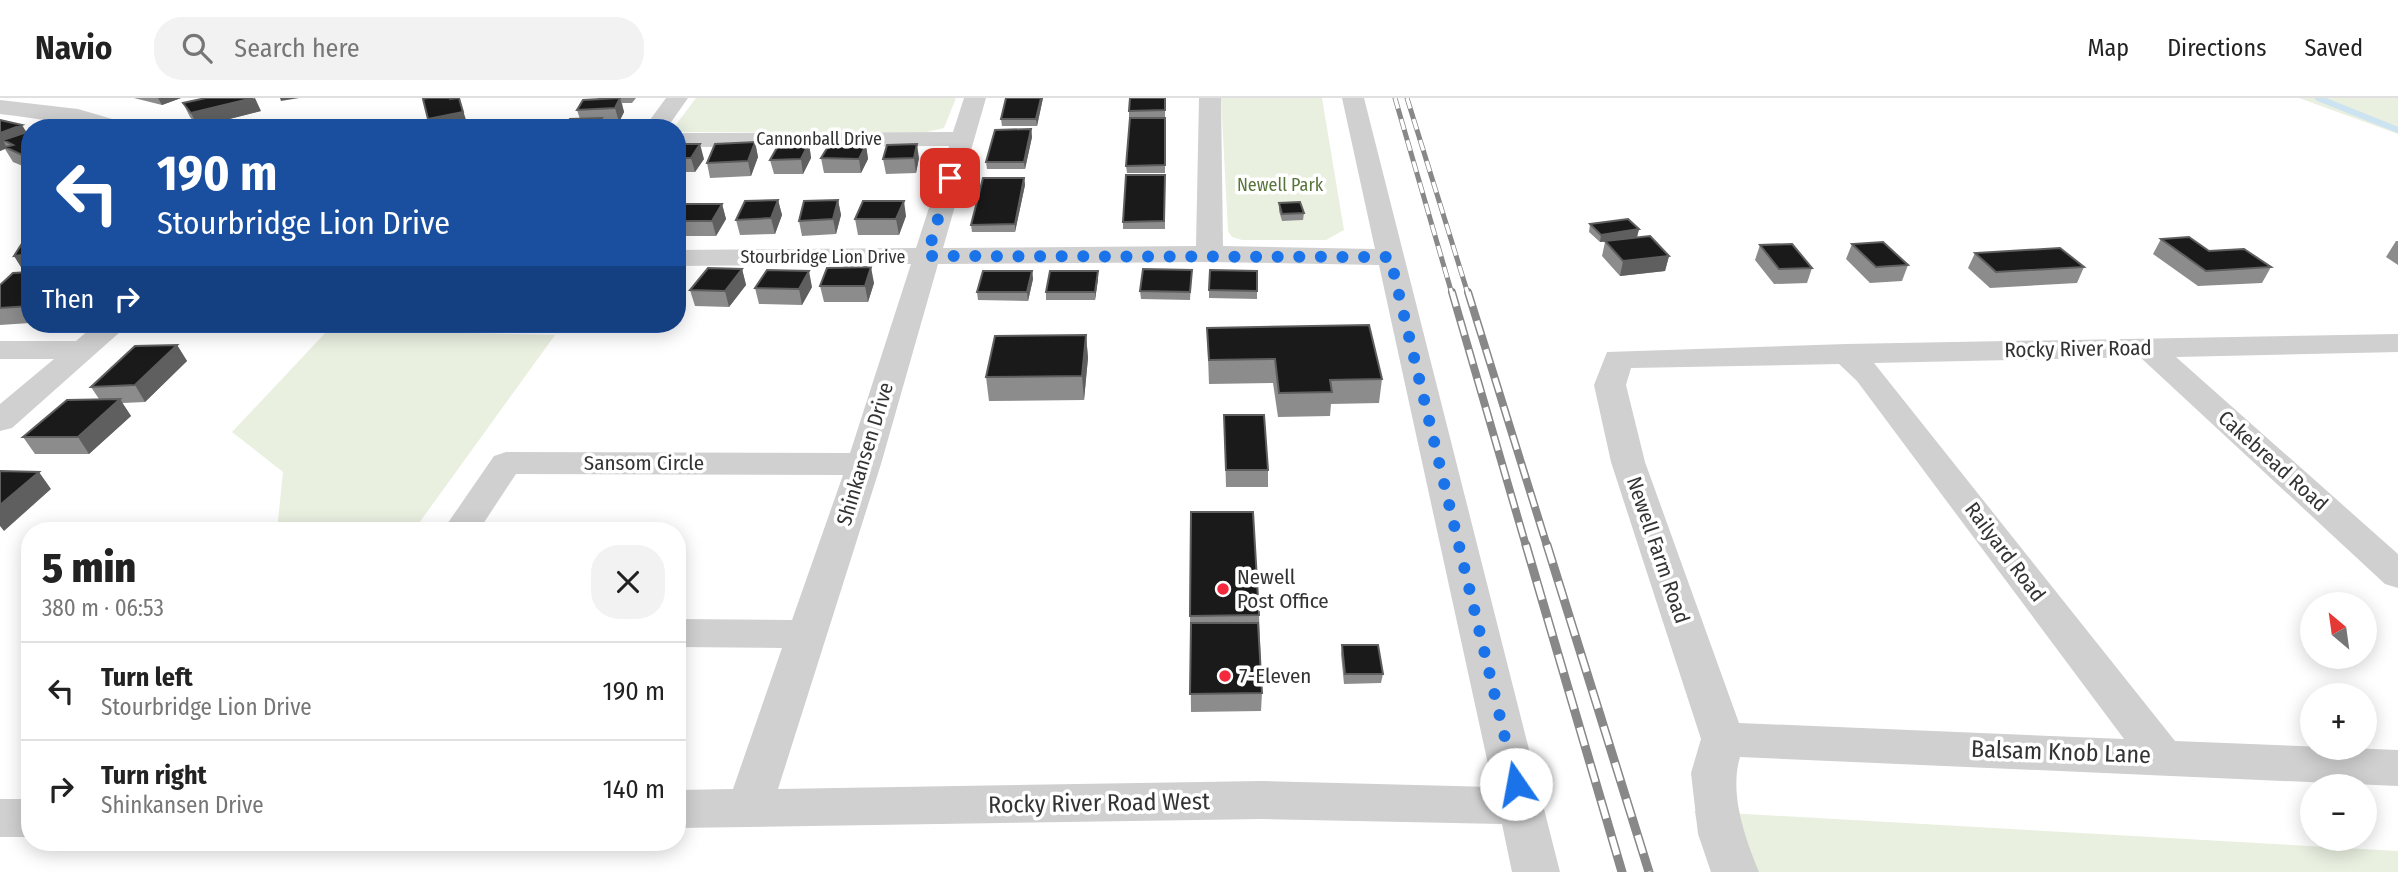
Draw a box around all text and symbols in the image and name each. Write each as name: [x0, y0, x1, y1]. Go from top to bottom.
search box: [154, 17, 644, 80]
text: Navio: [35, 28, 112, 68]
icon: search: [178, 29, 216, 67]
text: Search here: [234, 33, 360, 64]
text: Map: [2088, 34, 2129, 62]
text: Directions: [2167, 34, 2266, 62]
text: Saved: [2304, 34, 2363, 62]
street label: Cannonball Drive: [756, 128, 882, 150]
text: 190 m: [157, 144, 277, 203]
icon: left: [42, 147, 133, 238]
pin: [920, 148, 980, 208]
icon: arrive: [931, 159, 969, 197]
park label: Newell Park: [1237, 174, 1324, 196]
text: Stourbridge Lion Drive: [157, 204, 450, 242]
street label: Stourbridge Lion Drive: [741, 246, 906, 268]
icon: right: [108, 280, 146, 318]
text: Then: [42, 284, 94, 315]
street label: Rocky River Road: [2004, 335, 2152, 363]
street label: Shinkansen Drive: [831, 379, 899, 529]
street label: Cakebread Road: [2213, 405, 2333, 517]
street label: Sansom Circle: [584, 450, 704, 476]
street label: Newell Farm Road: [1621, 473, 1695, 627]
street label: Railyard Road: [1959, 497, 2051, 607]
text: 5 min: [42, 543, 136, 593]
button: close: [591, 545, 665, 619]
place label: Newell Post Office: [1237, 564, 1329, 614]
marker: Newell Post Office: [1215, 581, 1231, 597]
north arrow: [2300, 592, 2376, 668]
map controls: [2300, 592, 2377, 851]
text: 380 m · 06:53: [42, 594, 164, 622]
text: Turn left: [101, 662, 193, 693]
place label: 7-Eleven: [1239, 663, 1311, 689]
marker: 7-Eleven: [1217, 668, 1233, 684]
icon: left: [42, 672, 80, 710]
text: 190 m: [603, 676, 665, 707]
button: +: [2300, 683, 2377, 760]
text: Stourbridge Lion Drive: [101, 693, 312, 721]
street label: Balsam Knob Lane: [1971, 735, 2151, 769]
position arrow: [1479, 747, 1553, 821]
text: Turn right: [101, 760, 207, 791]
icon: right: [42, 770, 80, 808]
text: 140 m: [603, 774, 665, 805]
button: −: [2300, 774, 2377, 851]
street label: Rocky River Road West: [988, 787, 1210, 819]
text: Shinkansen Drive: [101, 791, 264, 819]

